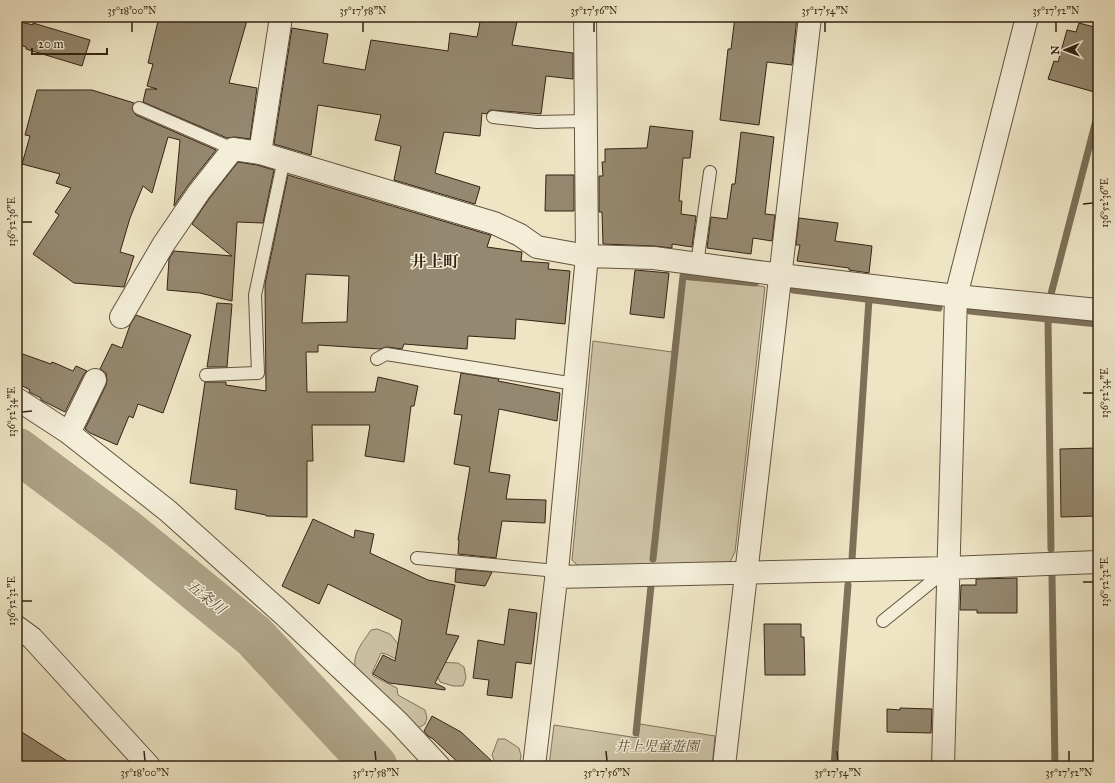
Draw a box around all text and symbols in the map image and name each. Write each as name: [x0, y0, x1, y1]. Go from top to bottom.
text: 35°18'00"N: [108, 5, 157, 17]
text: 35°17'58"N: [339, 5, 387, 17]
text: 35°17'56"N: [571, 5, 618, 17]
text: 35°17'54"N: [801, 5, 849, 17]
text: 35°17'52"N: [1033, 5, 1080, 17]
scale bar: [32, 30, 107, 56]
north arrow: [1045, 30, 1085, 70]
text: 20 m: [38, 37, 64, 51]
text: N: [1049, 45, 1062, 55]
text: 136°52'36"E: [1099, 178, 1111, 228]
text: 136°52'36"E: [6, 197, 18, 247]
district label: 井上町: [411, 252, 459, 271]
text: 136°52'34"E: [1099, 368, 1111, 418]
text: 136°52'34"E: [6, 387, 18, 437]
text: 136°52'32"E: [1099, 557, 1111, 607]
text: 136°52'32"E: [6, 576, 18, 626]
water label: 五条川: [183, 576, 231, 619]
park label: 井上児童遊園: [615, 738, 701, 755]
text: 35°18'00"N: [121, 767, 170, 779]
text: 35°17'58"N: [352, 767, 400, 779]
text: 35°17'56"N: [584, 767, 631, 779]
text: 35°17'54"N: [814, 767, 862, 779]
text: 35°17'52"N: [1046, 767, 1093, 779]

